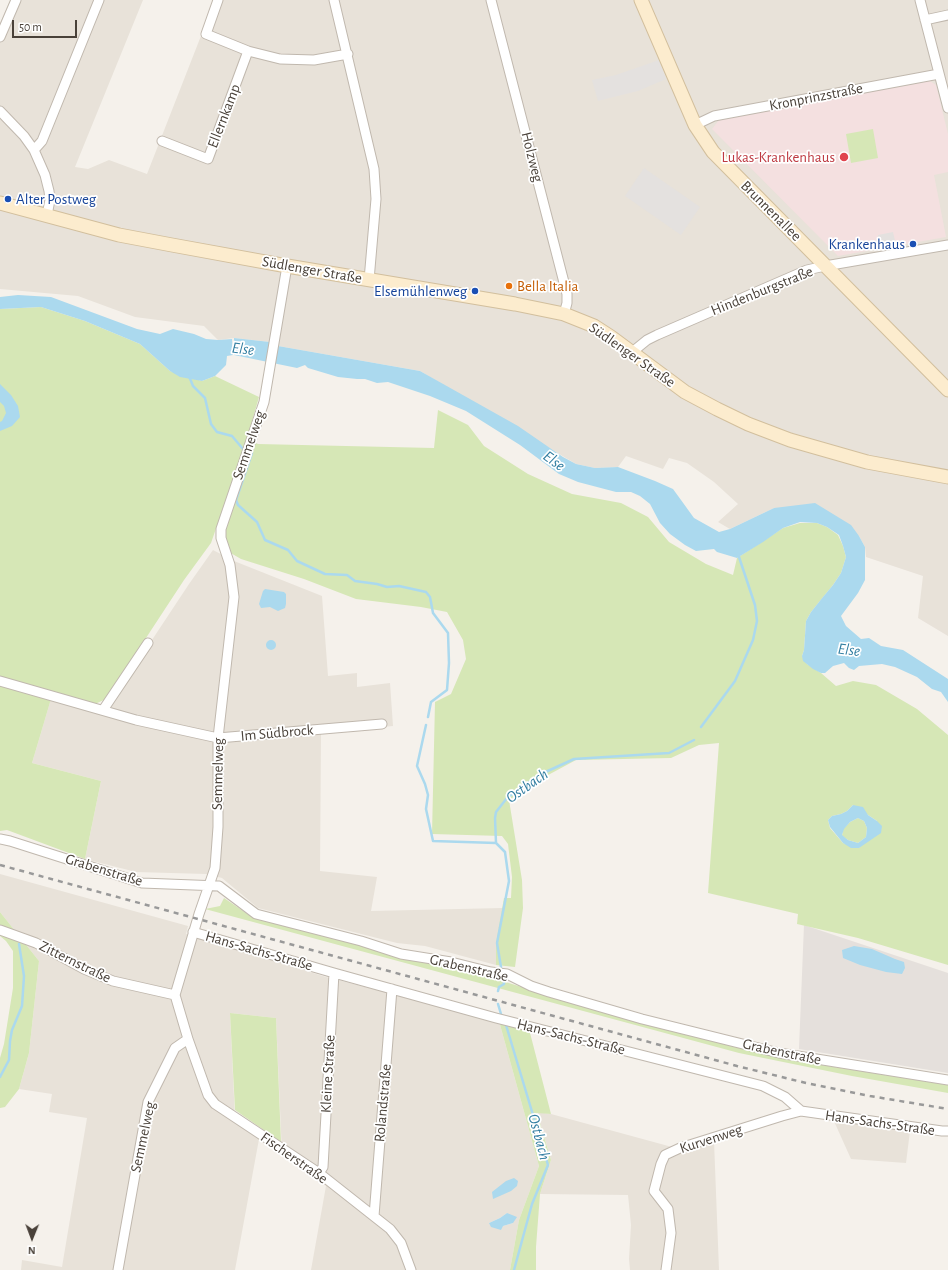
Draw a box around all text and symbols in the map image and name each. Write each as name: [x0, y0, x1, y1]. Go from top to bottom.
scale bar: [14, 12, 79, 38]
text: 50 m: [19, 21, 42, 33]
street label: Kronprinzstraße: [768, 79, 864, 115]
street label: Ellernkamp: [204, 81, 244, 151]
street label: Holzweg: [517, 130, 547, 184]
place label: Lukas-Krankenhaus: [721, 148, 835, 166]
marker: Lukas-Krankenhaus: [838, 151, 850, 163]
street label: Brunnenallee: [737, 177, 805, 245]
place label: Alter Postweg: [16, 190, 96, 208]
marker: Alter Postweg: [3, 194, 13, 204]
place label: Krankenhaus: [829, 235, 905, 253]
marker: Krankenhaus: [908, 239, 918, 249]
street label: Südlenger Straße: [261, 252, 363, 288]
street label: Hindenburgstraße: [708, 262, 816, 320]
place label: Bella Italia: [517, 277, 578, 295]
marker: Bella Italia: [504, 281, 514, 291]
place label: Elsemühlenweg: [374, 282, 467, 300]
marker: Elsemühlenweg: [470, 286, 480, 296]
street label: Südlenger Straße: [585, 319, 679, 391]
water label: Else: [231, 338, 255, 360]
street label: Semmelweg: [229, 408, 269, 482]
water label: Else: [539, 447, 569, 475]
water label: Else: [837, 639, 861, 661]
street label: Im Südbrock: [240, 721, 314, 745]
street label: Semmelweg: [208, 738, 228, 810]
water label: Ostbach: [502, 765, 552, 807]
street label: Grabenstraße: [63, 850, 145, 890]
street label: Hans-Sachs-Straße: [203, 927, 315, 975]
street label: Zitternstraße: [36, 937, 114, 987]
street label: Grabenstraße: [428, 950, 510, 986]
street label: Hans-Sachs-Straße: [515, 1015, 627, 1059]
street label: Kleine Straße: [317, 1034, 339, 1114]
street label: Grabenstraße: [741, 1035, 823, 1069]
street label: Rolandstraße: [371, 1063, 395, 1143]
street label: Semmelweg: [127, 1100, 159, 1174]
street label: Hans-Sachs-Straße: [824, 1106, 936, 1140]
water label: Ostbach: [524, 1112, 554, 1162]
street label: Kurvenweg: [677, 1120, 745, 1158]
street label: Fischerstraße: [257, 1128, 331, 1188]
north arrow: [12, 1218, 52, 1258]
text: N: [28, 1245, 36, 1256]

